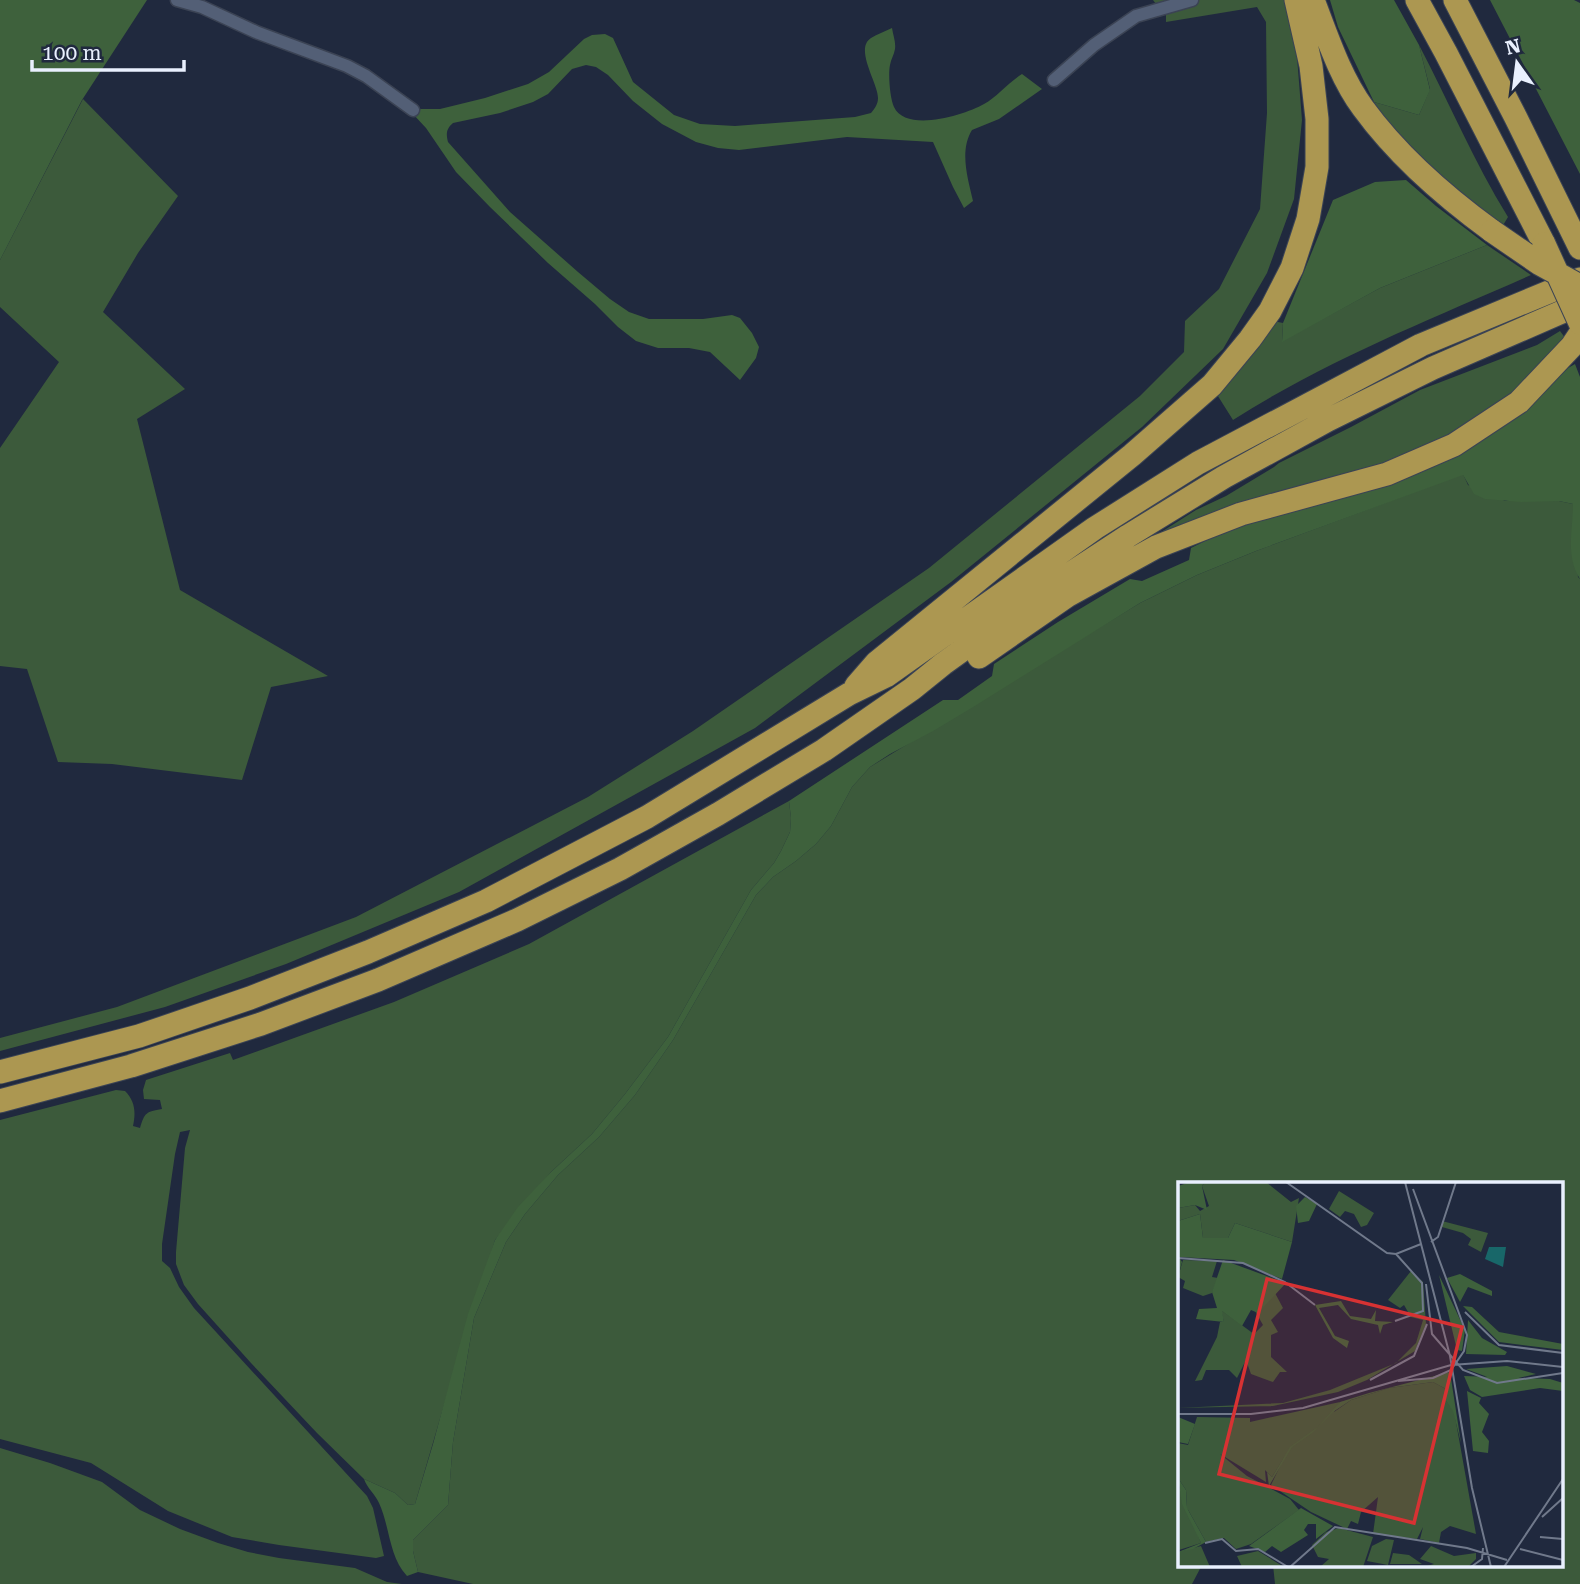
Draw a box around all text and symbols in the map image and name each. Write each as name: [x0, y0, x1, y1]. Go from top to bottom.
scale bar: [32, 28, 184, 72]
north arrow: [1482, 28, 1552, 98]
text: N: [1503, 34, 1523, 60]
text: 100 m: [42, 41, 102, 65]
inset map: [1178, 1182, 1562, 1566]

